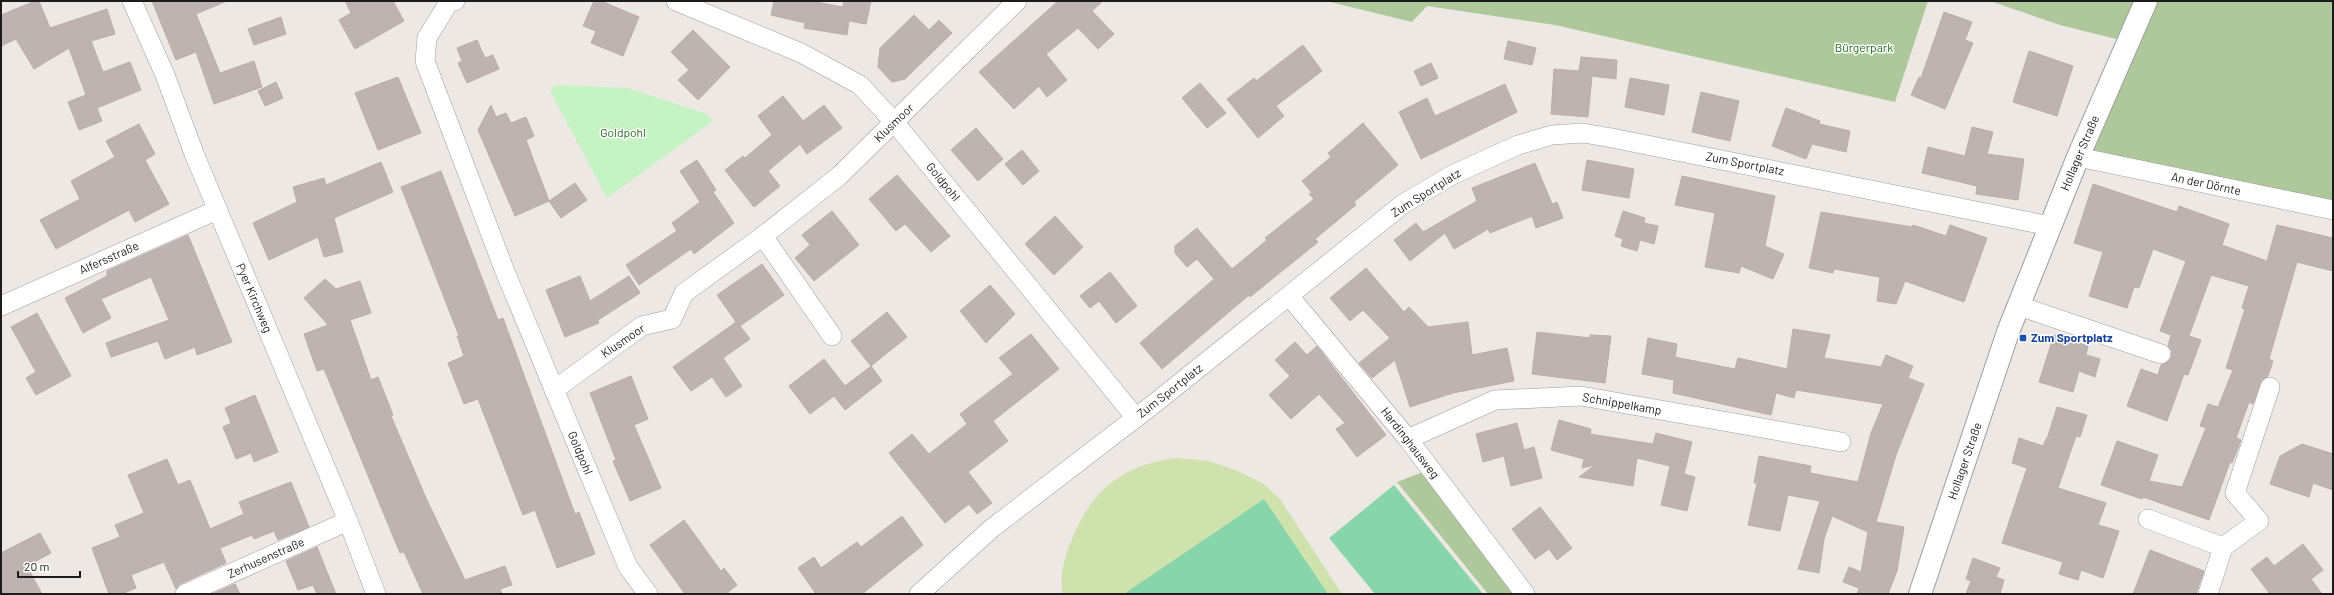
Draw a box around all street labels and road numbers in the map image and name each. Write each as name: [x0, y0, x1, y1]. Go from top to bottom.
street label: Klusmoor: [871, 100, 916, 145]
street label: Hollager Straße: [2057, 113, 2101, 192]
street label: Zum Sportplatz: [1705, 149, 1786, 177]
street label: Goldpohl: [924, 159, 964, 203]
street label: Zum Sportplatz: [1388, 165, 1463, 219]
street label: An der Dörnte: [2170, 169, 2242, 197]
street label: Alfersstraße: [77, 238, 141, 276]
street label: Pyer Kirchweg: [234, 261, 276, 334]
street label: Klusmoor: [598, 320, 647, 360]
street label: Zum Sportplatz: [1134, 360, 1205, 420]
street label: Schnippelkamp: [1581, 389, 1663, 417]
street label: Hardinghausweg: [1379, 404, 1443, 481]
street label: Hollager Straße: [1944, 420, 1984, 501]
street label: Goldpohl: [566, 429, 596, 476]
street label: Zerhusenstraße: [225, 534, 306, 580]

